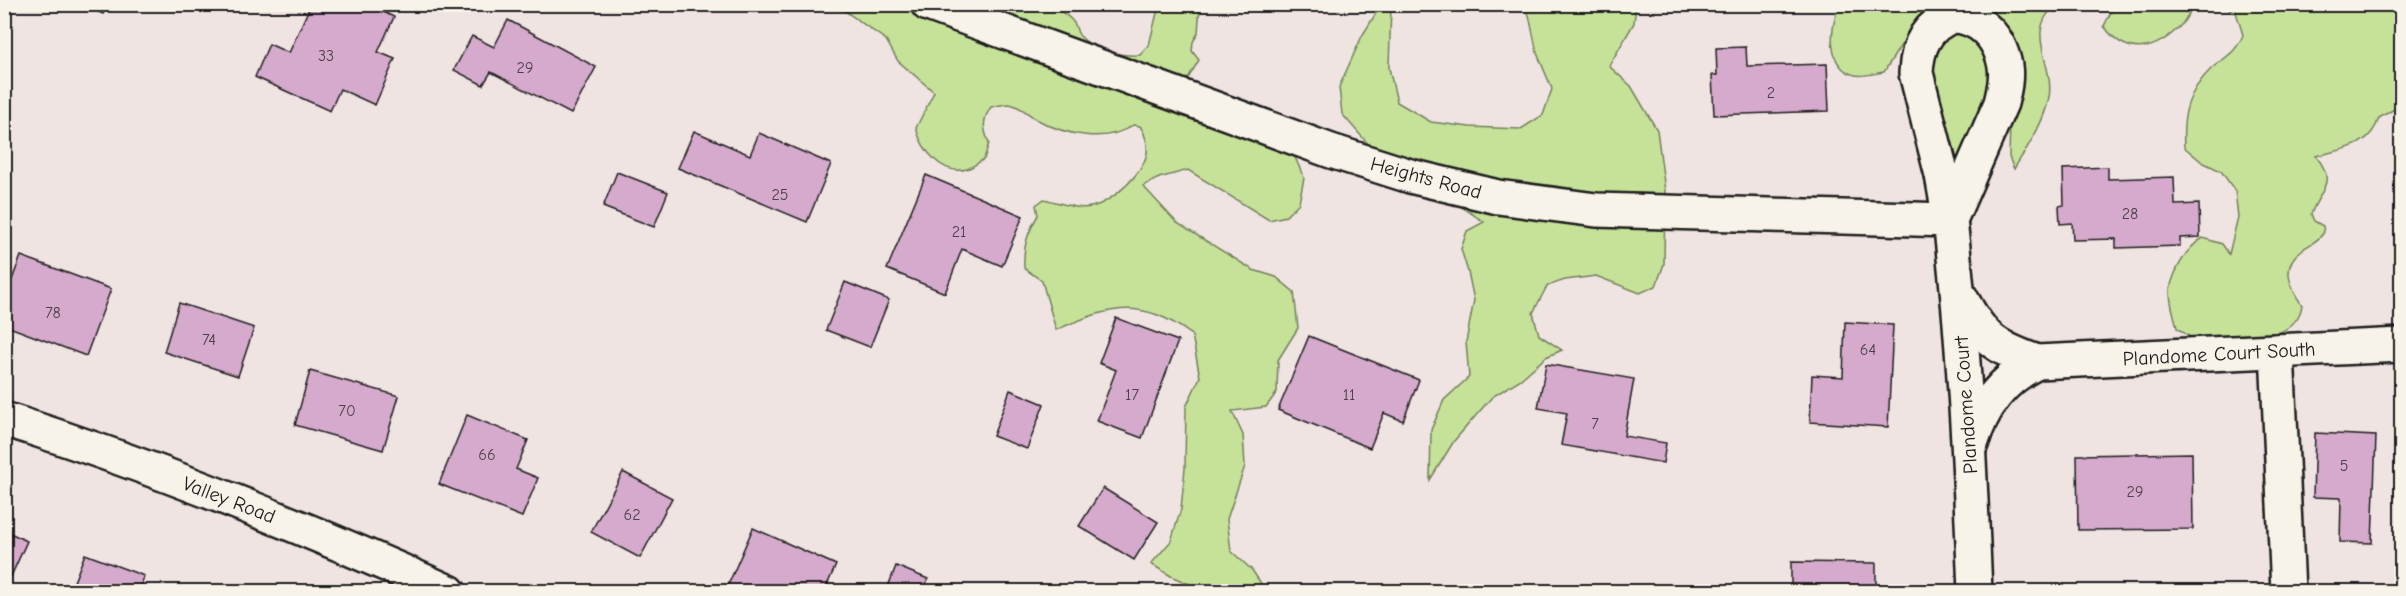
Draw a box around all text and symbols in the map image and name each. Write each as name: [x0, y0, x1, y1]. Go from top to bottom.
house number: 33: [318, 47, 334, 65]
house number: 29: [517, 59, 533, 77]
house number: 2: [1767, 84, 1775, 102]
street label: Heights Road: [1368, 152, 1484, 204]
house number: 25: [771, 186, 789, 204]
house number: 28: [2122, 205, 2138, 223]
house number: 21: [952, 223, 966, 241]
house number: 78: [45, 304, 61, 322]
house number: 74: [202, 331, 216, 349]
street label: Plandome Court: [1950, 334, 1982, 475]
street label: Plandome Court South: [2122, 337, 2316, 371]
house number: 64: [1860, 341, 1876, 359]
house number: 17: [1125, 386, 1139, 404]
house number: 11: [1343, 386, 1355, 404]
house number: 70: [338, 402, 356, 420]
house number: 7: [1591, 415, 1599, 433]
house number: 66: [478, 446, 496, 464]
house number: 5: [2340, 457, 2348, 475]
street label: Valley Road: [179, 472, 279, 528]
house number: 29: [2127, 483, 2143, 501]
house number: 62: [623, 506, 641, 524]

